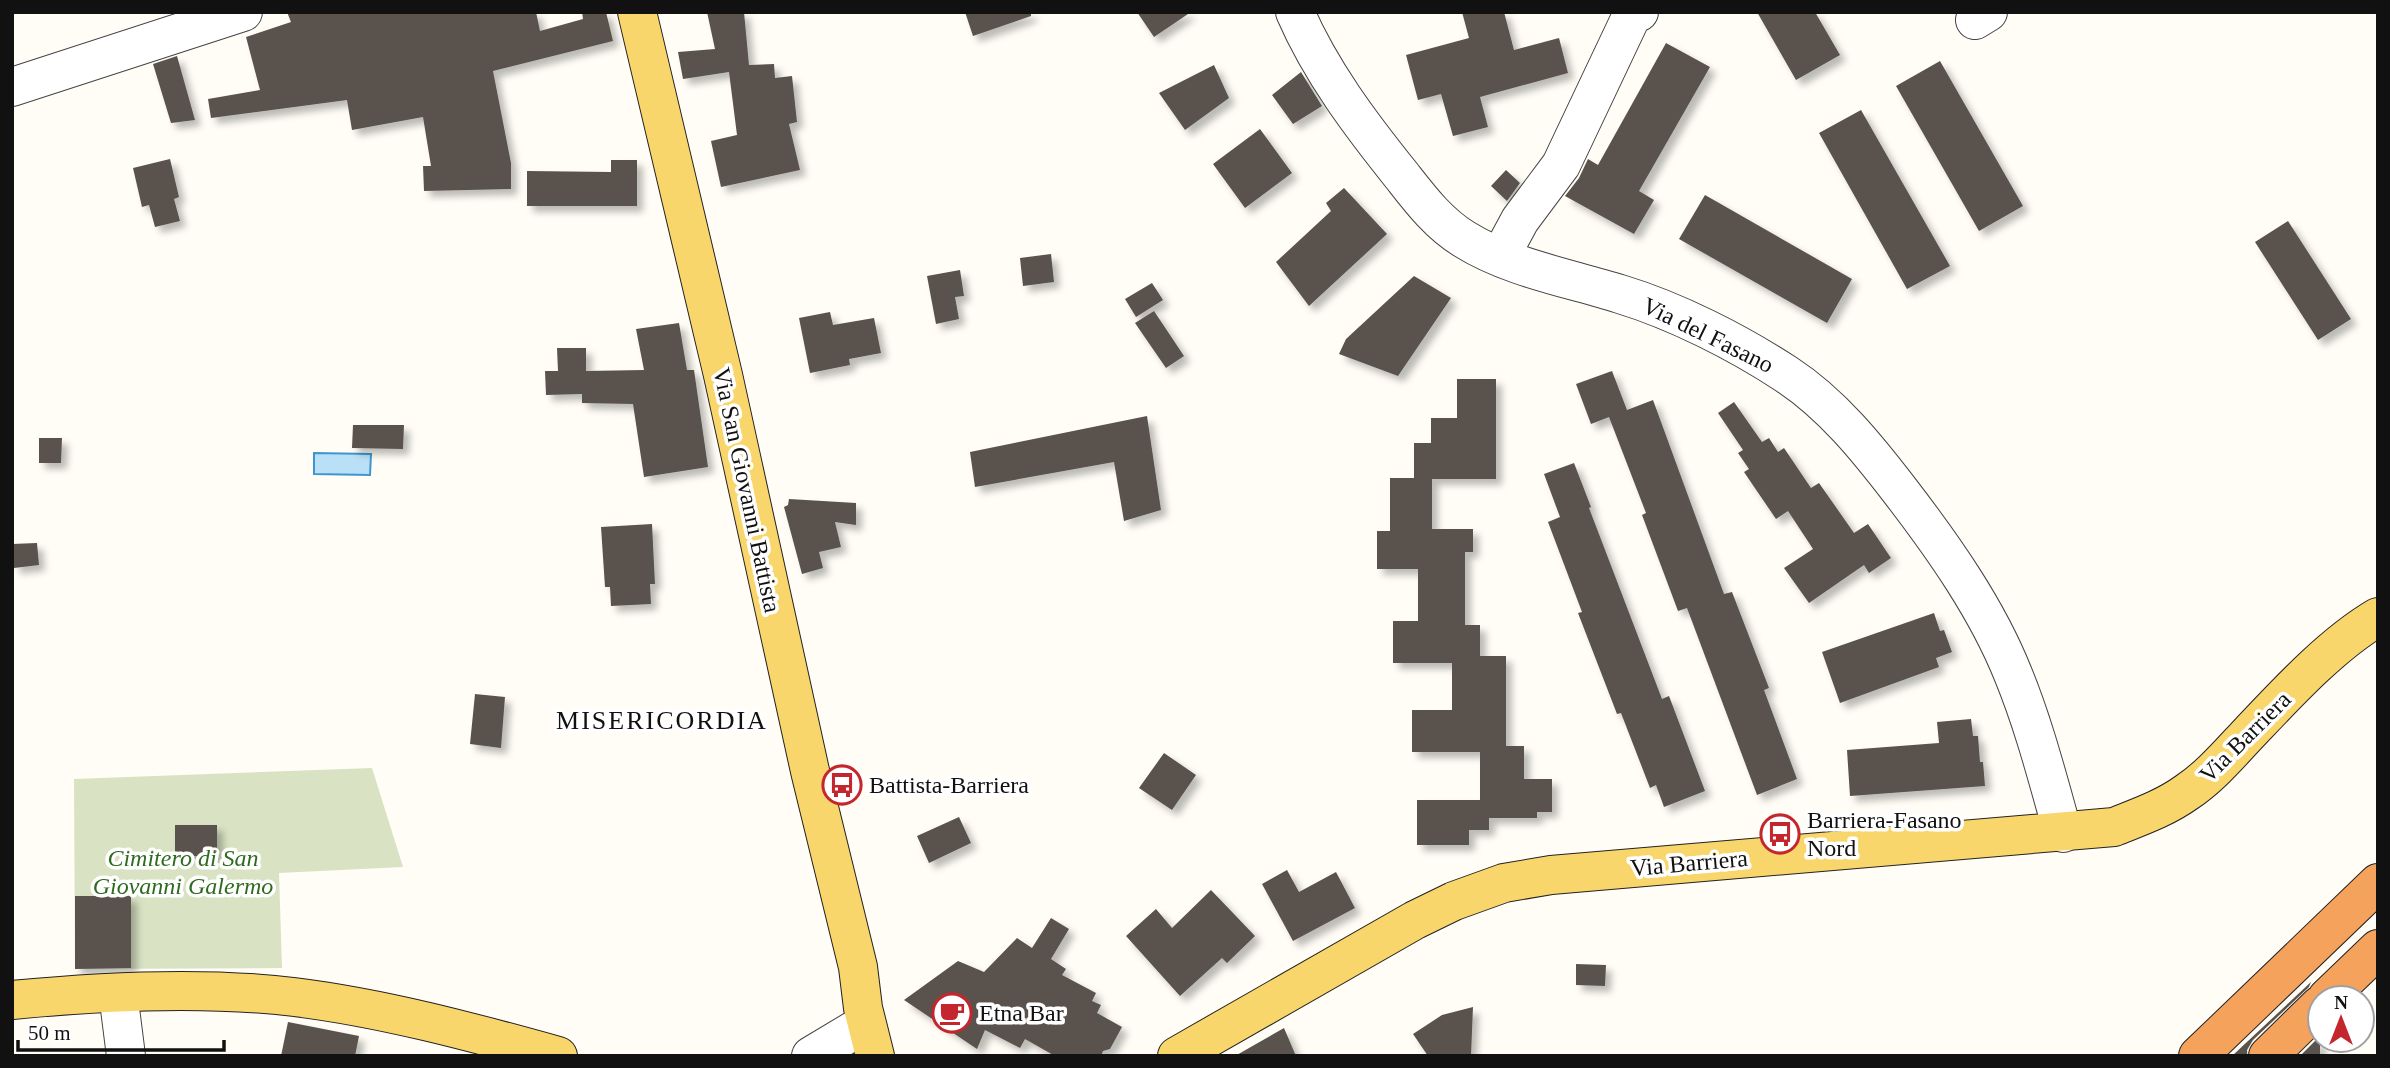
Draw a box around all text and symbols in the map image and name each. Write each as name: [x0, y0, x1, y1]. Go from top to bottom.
street label: Via del Fasano: [1638, 292, 1778, 378]
street label: Via San Giovanni Battista: [708, 365, 786, 615]
street label: Via Barriera: [2194, 686, 2296, 788]
district label: MISERICORDIA: [556, 706, 768, 735]
bus stop icon: Battista-Barriera: [821, 764, 863, 806]
place label: Battista-Barriera: [869, 772, 1029, 798]
place label: Barriera-Fasano Nord: [1807, 807, 1962, 861]
bus stop icon: Barriera-Fasano Nord: [1759, 813, 1801, 855]
park label: Cimitero di San Giovanni Galermo: [93, 845, 273, 899]
street label: Via Barriera: [1629, 845, 1749, 881]
north arrow: [2306, 984, 2376, 1054]
cafe icon: Etna Bar: [931, 992, 973, 1034]
text: N: [2334, 992, 2348, 1013]
place label: Etna Bar: [979, 1000, 1064, 1026]
scale bar: [18, 1009, 224, 1052]
text: 50 m: [28, 1021, 71, 1045]

